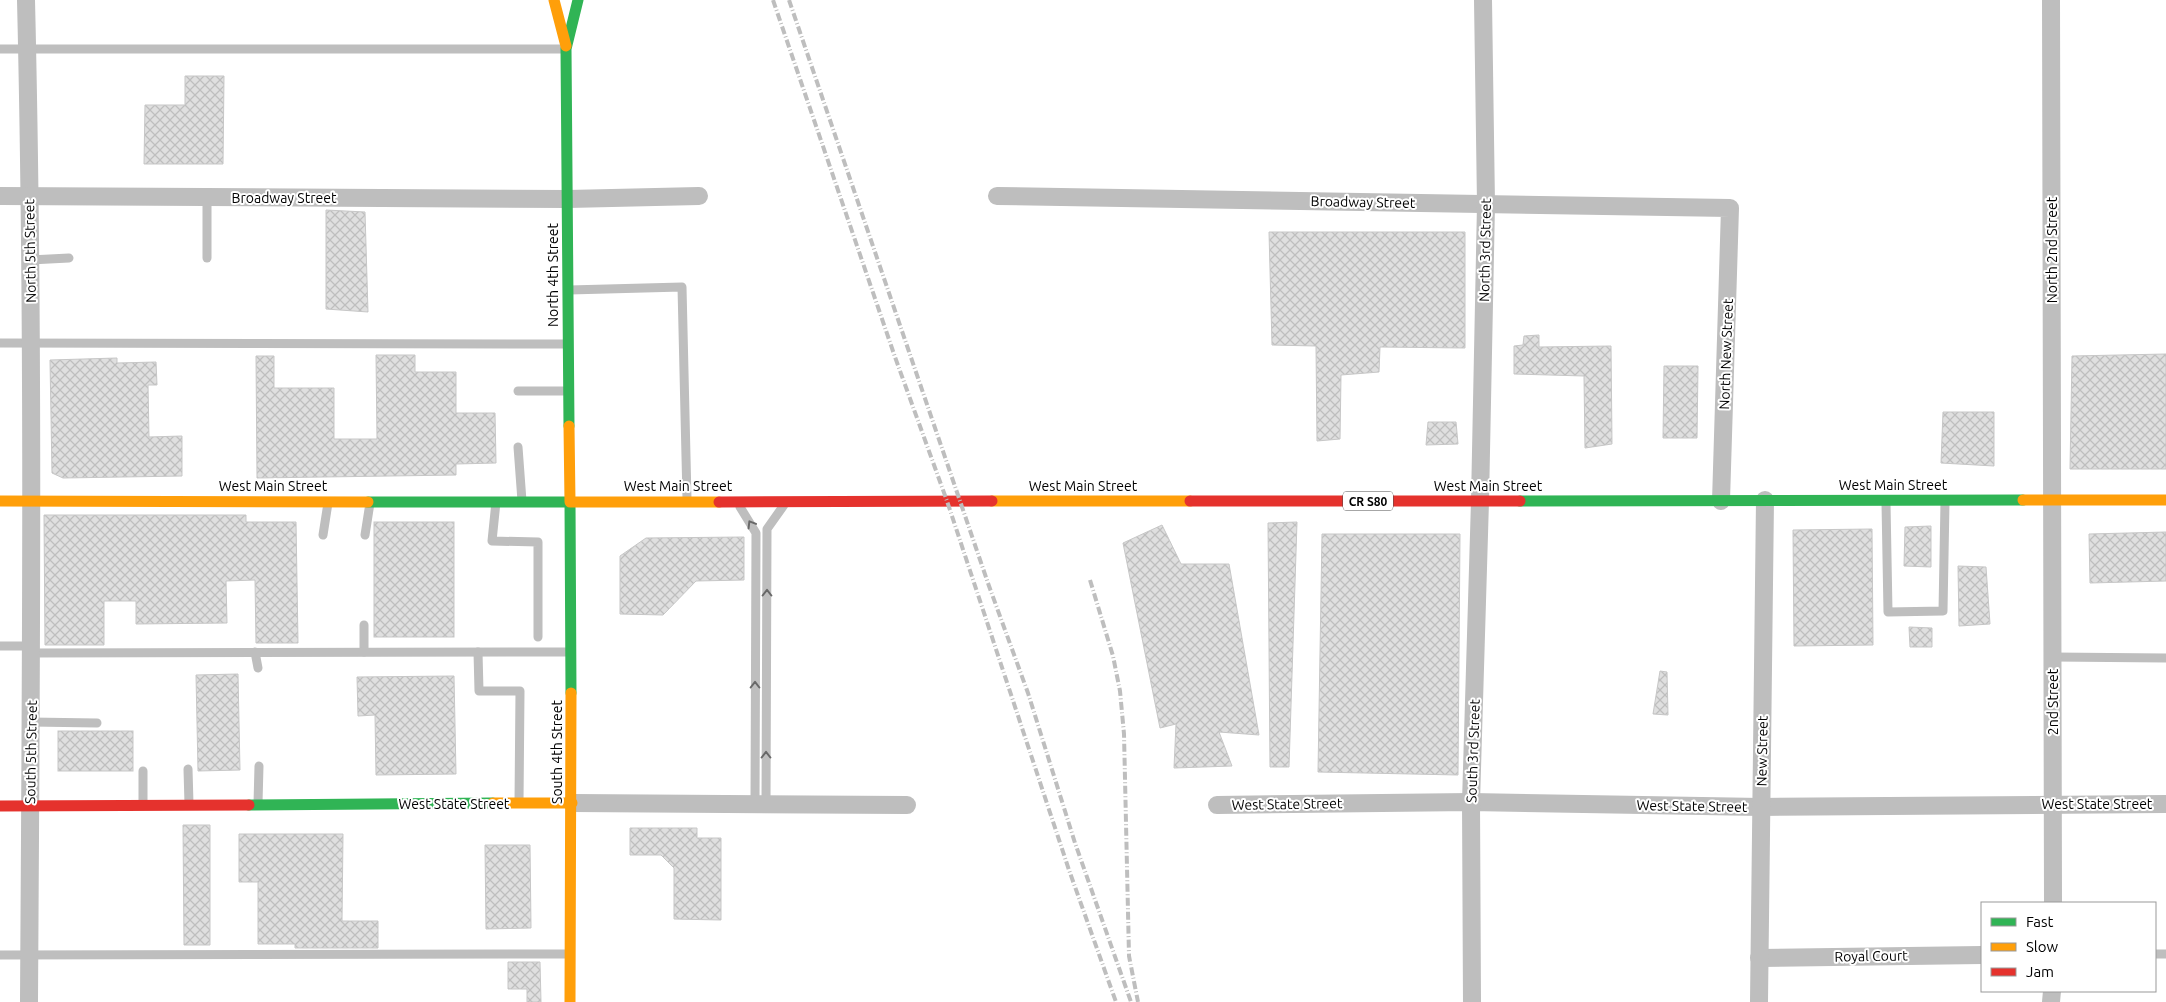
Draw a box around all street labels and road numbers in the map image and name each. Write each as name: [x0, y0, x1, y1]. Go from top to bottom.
street label: Broadway Street: [232, 190, 337, 206]
street label: Broadway Street: [1310, 193, 1416, 211]
street label: North 2nd Street: [2044, 196, 2060, 303]
street label: North 3rd Street: [1476, 197, 1494, 302]
street label: North 5th Street: [21, 198, 39, 303]
street label: North 4th Street: [545, 223, 561, 327]
street label: North New Street: [1716, 298, 1736, 410]
street label: West Main Street: [1839, 477, 1948, 493]
street label: West Main Street: [219, 478, 328, 494]
street label: West Main Street: [624, 478, 733, 494]
street label: West Main Street: [1029, 478, 1138, 494]
street label: West Main Street: [1434, 478, 1543, 494]
road number: CR S80: [1343, 492, 1393, 511]
street label: 2nd Street: [2045, 668, 2061, 735]
street label: South 3rd Street: [1463, 698, 1483, 803]
street label: South 5th Street: [22, 699, 40, 804]
street label: South 4th Street: [549, 700, 565, 804]
street label: New Street: [1753, 715, 1771, 787]
street label: West State Street: [1231, 795, 1343, 813]
street label: West State Street: [399, 796, 510, 812]
street label: West State Street: [2042, 796, 2153, 812]
street label: West State Street: [1636, 797, 1748, 815]
street label: Royal Court: [1834, 947, 1908, 965]

